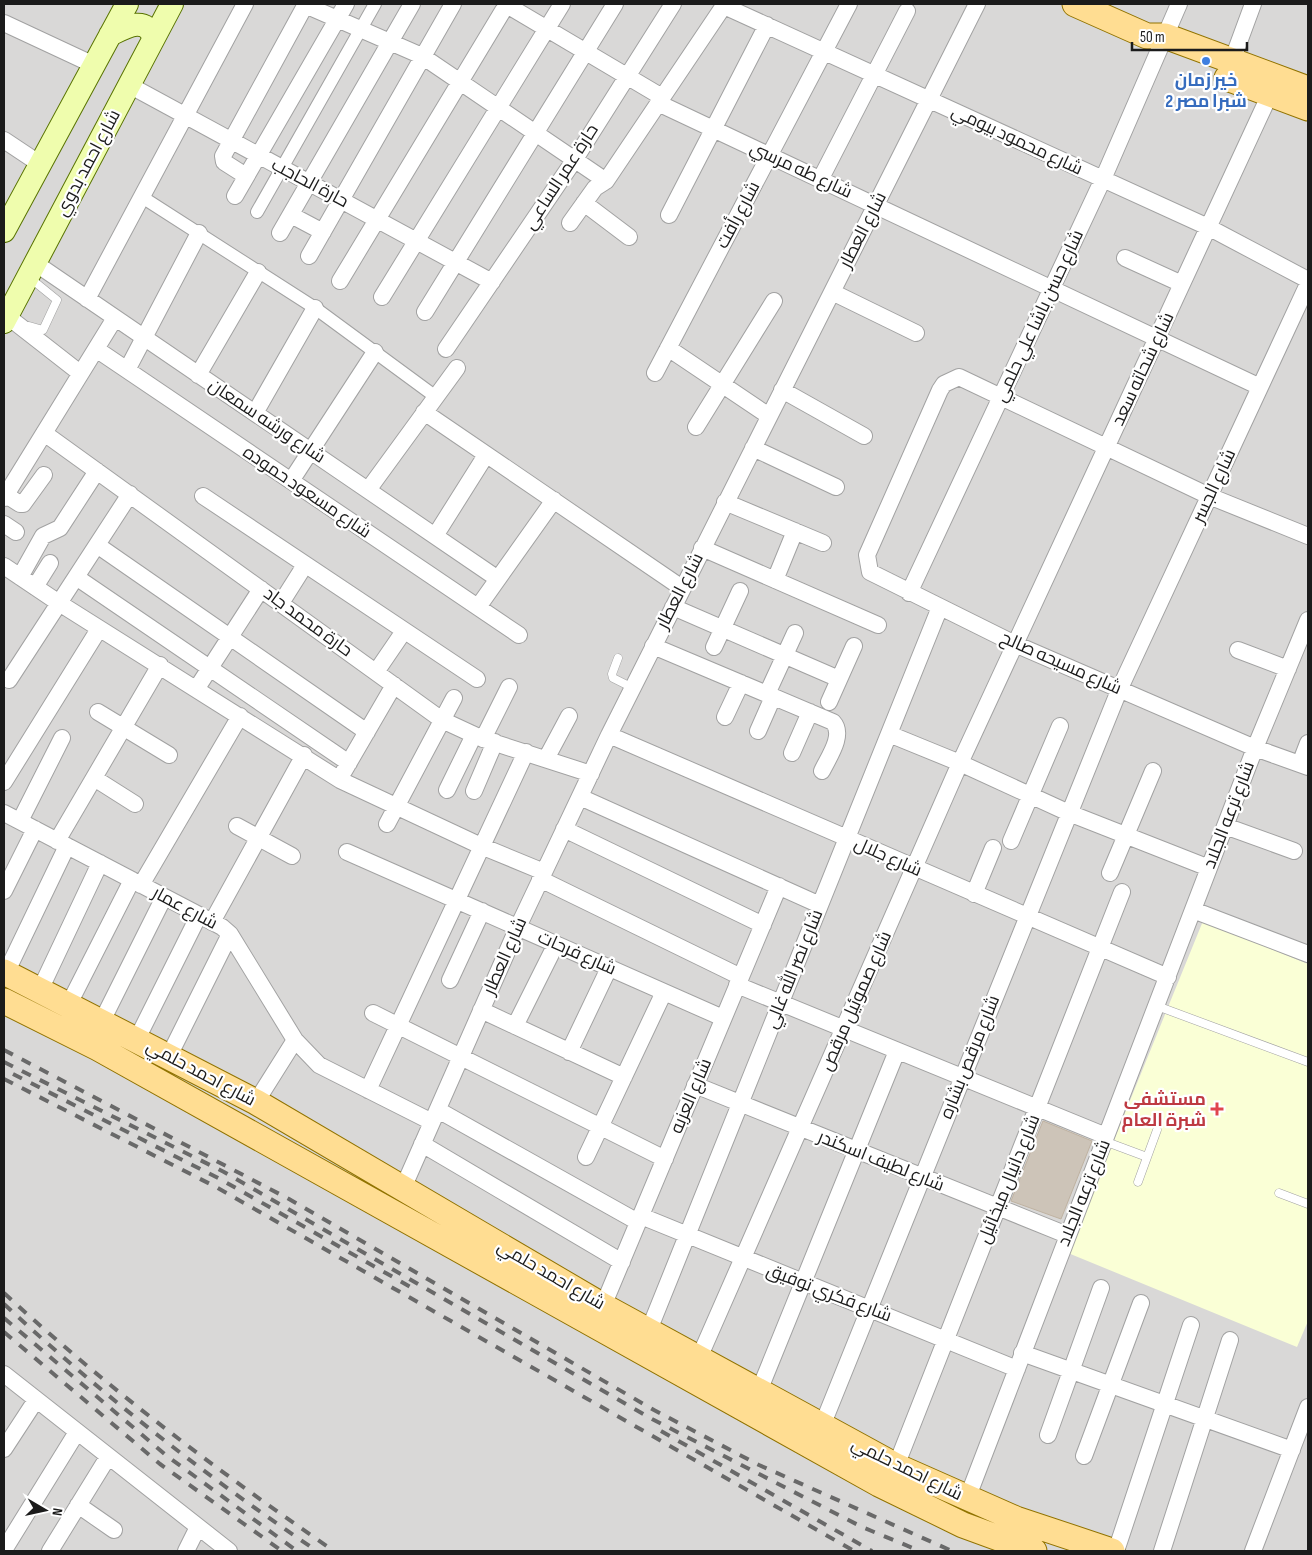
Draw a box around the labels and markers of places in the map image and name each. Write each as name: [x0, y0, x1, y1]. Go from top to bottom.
marker: خير زمان شبرا مصر 2: [1200, 55, 1212, 67]
place label: خير زمان شبرا مصر 2: [1165, 70, 1247, 112]
place label: مستشفى شبرة العام: [1121, 1089, 1206, 1132]
marker: مستشفى شبرة العام: [1210, 1102, 1224, 1116]

